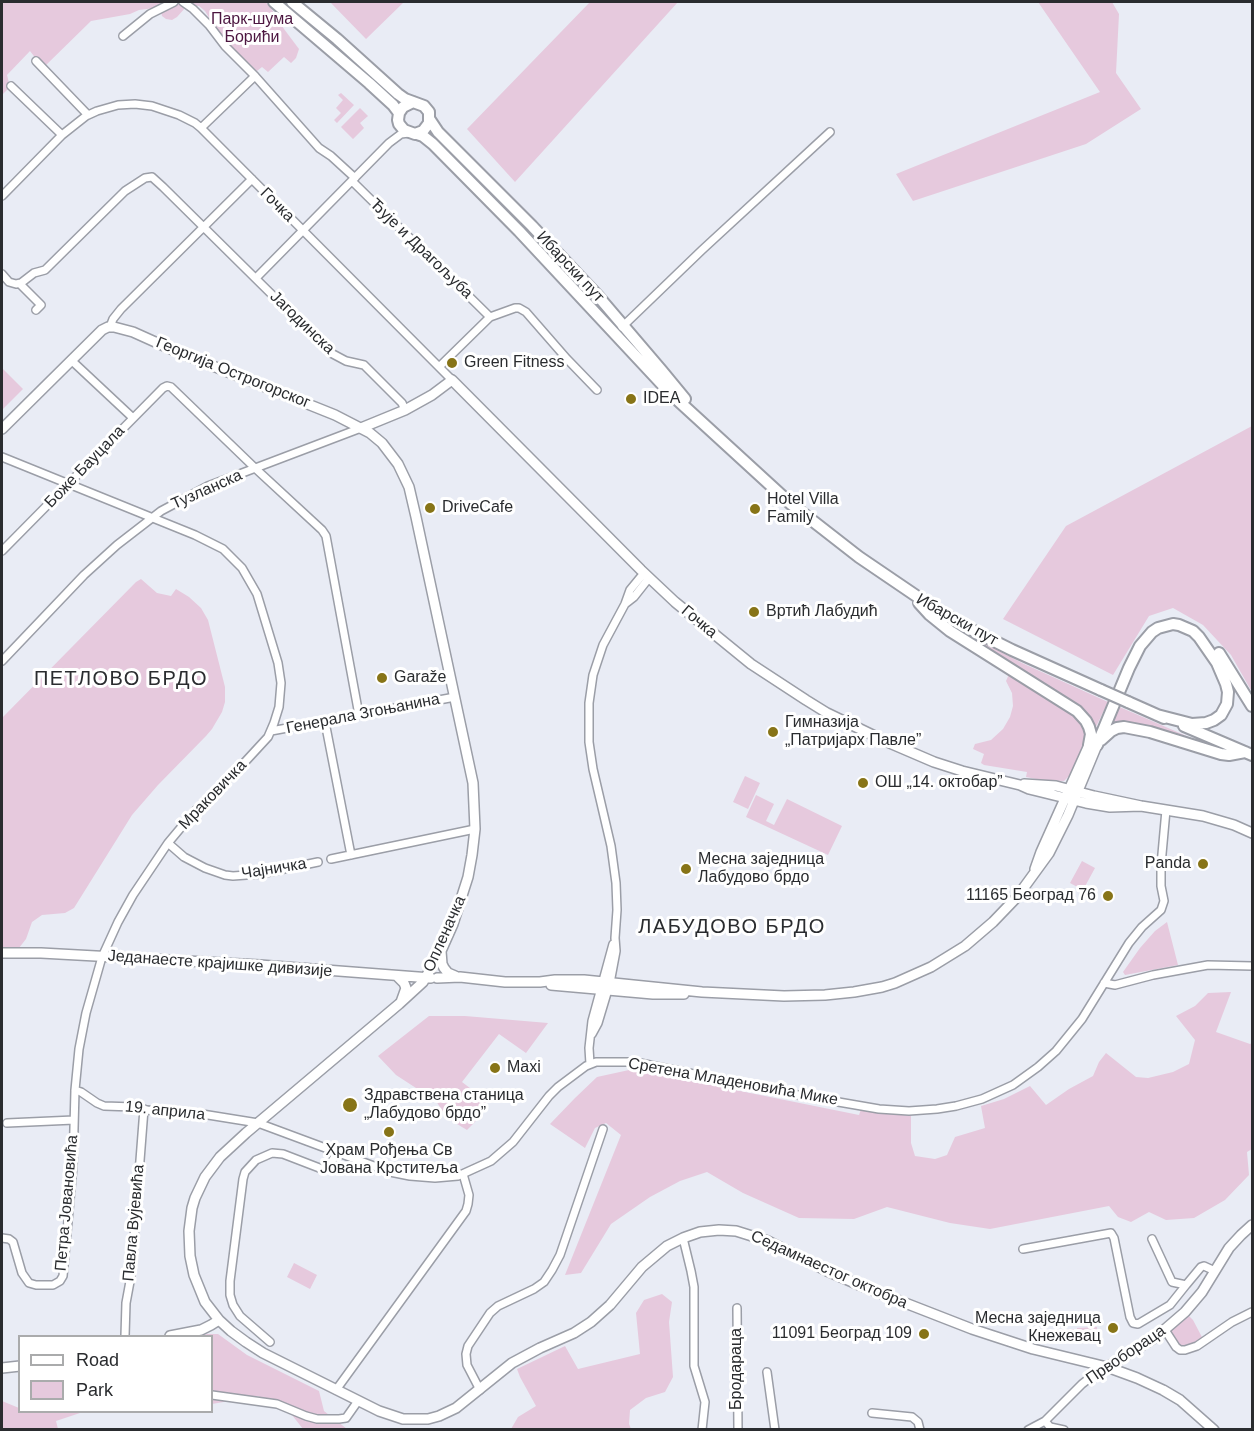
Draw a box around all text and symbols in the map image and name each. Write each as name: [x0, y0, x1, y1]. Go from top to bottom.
park label: Парк-шума Борићи: [211, 10, 293, 48]
street label: Гочка: [256, 184, 298, 226]
street label: Ђује и Драгољуба: [366, 195, 476, 303]
street label: Ибарски пут: [532, 227, 608, 307]
street label: Јагодинска: [266, 288, 338, 358]
street label: Георгија Острогорског: [153, 333, 313, 413]
place label: Green Fitness: [464, 353, 564, 373]
marker: Green Fitness: [445, 356, 459, 370]
place label: IDEA: [643, 389, 680, 409]
marker: IDEA: [624, 392, 638, 406]
street label: Боже Бауцала: [41, 422, 129, 512]
street label: Тузланска: [169, 466, 245, 514]
place label: Hotel Villa Family: [767, 490, 839, 528]
place label: DriveCafe: [442, 498, 513, 518]
marker: DriveCafe: [423, 501, 437, 515]
marker: Hotel Villa Family: [748, 502, 762, 516]
street label: Ибарски пут: [913, 590, 1001, 650]
street label: Гочка: [677, 602, 721, 642]
place label: Вртић Лабудић: [766, 602, 878, 622]
marker: Вртић Лабудић: [747, 605, 761, 619]
district label: ПЕТЛОВО БРДО: [34, 667, 208, 691]
place label: Garaže: [394, 668, 446, 688]
marker: Garaže: [375, 671, 389, 685]
street label: Генерала Згоњанина: [285, 690, 441, 738]
place label: Гимназија „Патријарх Павле”: [785, 713, 921, 751]
marker: Гимназија „Патријарх Павле”: [766, 725, 780, 739]
street label: Мраковичка: [175, 756, 251, 834]
place label: ОШ „14. октобар”: [875, 773, 1003, 793]
marker: ОШ „14. октобар”: [856, 776, 870, 790]
place label: Месна заједница Лабудово брдо: [698, 850, 824, 888]
street label: Чајничка: [240, 854, 308, 884]
place label: Panda: [1145, 854, 1191, 874]
marker: Panda: [1196, 857, 1210, 871]
marker: Месна заједница Лабудово брдо: [679, 862, 693, 876]
place label: 11165 Београд 76: [966, 886, 1096, 906]
marker: 11165 Београд 76: [1101, 889, 1115, 903]
street label: Опленачка: [420, 893, 470, 975]
district label: ЛАБУДОВО БРДО: [638, 915, 826, 939]
street label: Једанаесте крајишке дивизије: [107, 947, 333, 981]
street label: Сретена Младеновића Мике: [627, 1054, 839, 1110]
place label: Maxi: [507, 1058, 541, 1078]
marker: Maxi: [488, 1061, 502, 1075]
place label: Здравствена станица „Лабудово брдо”: [364, 1086, 524, 1124]
marker: Здравствена станица „Лабудово брдо”: [341, 1096, 359, 1114]
street label: 19. априла: [124, 1097, 206, 1125]
marker: Храм Рођења Св Јована Крститеља: [382, 1125, 396, 1139]
street label: Петра Јовановића: [51, 1134, 83, 1272]
place label: Храм Рођења Св Јована Крститеља: [320, 1141, 458, 1179]
street label: Павла Вујевића: [119, 1164, 149, 1282]
street label: Седамнаестог октобра: [748, 1227, 910, 1313]
place label: Месна заједница Кнежевац: [975, 1309, 1101, 1347]
street label: Првобораца: [1083, 1321, 1169, 1389]
marker: Месна заједница Кнежевац: [1106, 1321, 1120, 1335]
place label: 11091 Београд 109: [772, 1324, 912, 1344]
marker: 11091 Београд 109: [917, 1327, 931, 1341]
street label: Бродараца: [727, 1328, 747, 1410]
legend: [18, 1335, 213, 1413]
text: Road: [76, 1350, 119, 1370]
text: Park: [76, 1380, 113, 1400]

